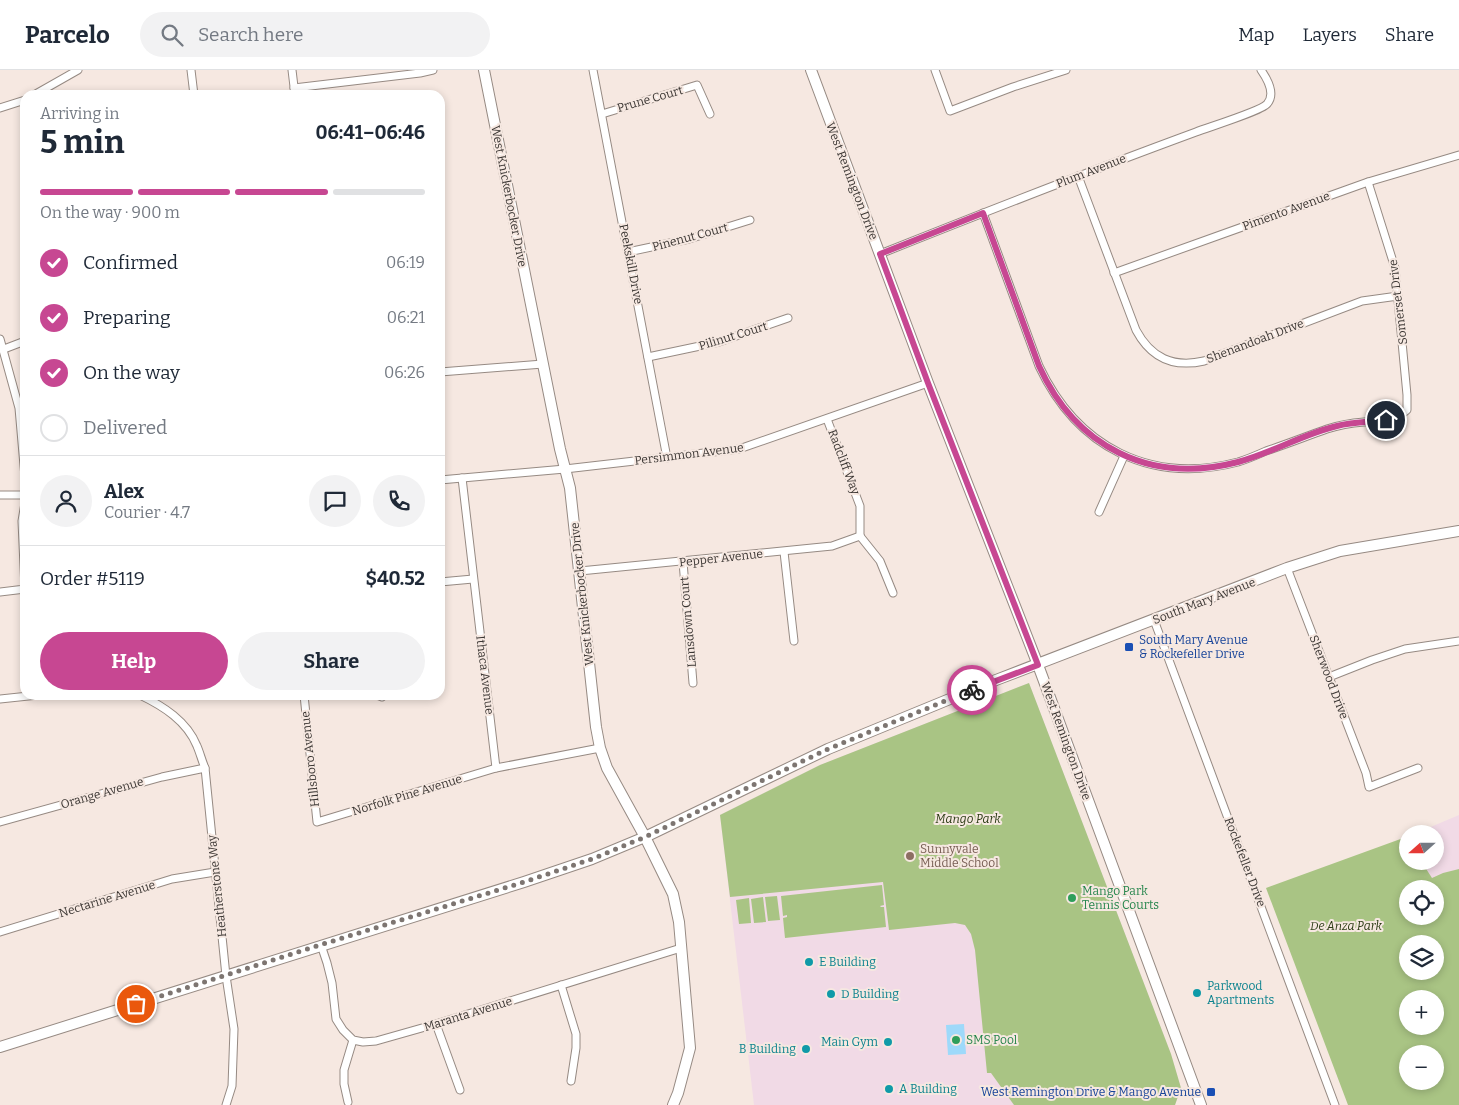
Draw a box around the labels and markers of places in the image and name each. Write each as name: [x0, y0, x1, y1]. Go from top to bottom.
pin: [1365, 399, 1407, 441]
place label: South Mary Avenue & Rockefeller Drive: [1139, 633, 1248, 661]
marker: South Mary Avenue & Rockefeller Drive: [1123, 641, 1135, 653]
place label: Sunnyvale Middle School: [920, 842, 999, 870]
marker: Sunnyvale Middle School: [904, 850, 916, 862]
place label: Mango Park Tennis Courts: [1082, 884, 1159, 912]
marker: Mango Park Tennis Courts: [1066, 892, 1078, 904]
place label: E Building: [819, 955, 876, 969]
marker: E Building: [803, 956, 815, 968]
place label: Parkwood Apartments: [1207, 979, 1274, 1007]
pin: [115, 983, 157, 1025]
place label: D Building: [841, 987, 899, 1001]
marker: Parkwood Apartments: [1191, 987, 1203, 999]
marker: D Building: [825, 988, 837, 1000]
place label: SMS Pool: [966, 1033, 1018, 1047]
marker: SMS Pool: [950, 1034, 962, 1046]
place label: Main Gym: [821, 1035, 879, 1049]
marker: Main Gym: [882, 1036, 894, 1048]
place label: B Building: [739, 1042, 796, 1056]
marker: B Building: [800, 1043, 812, 1055]
place label: A Building: [899, 1082, 957, 1096]
marker: A Building: [883, 1083, 895, 1095]
place label: West Remington Drive & Mango Avenue: [981, 1085, 1201, 1099]
marker: West Remington Drive & Mango Avenue: [1205, 1086, 1217, 1098]

